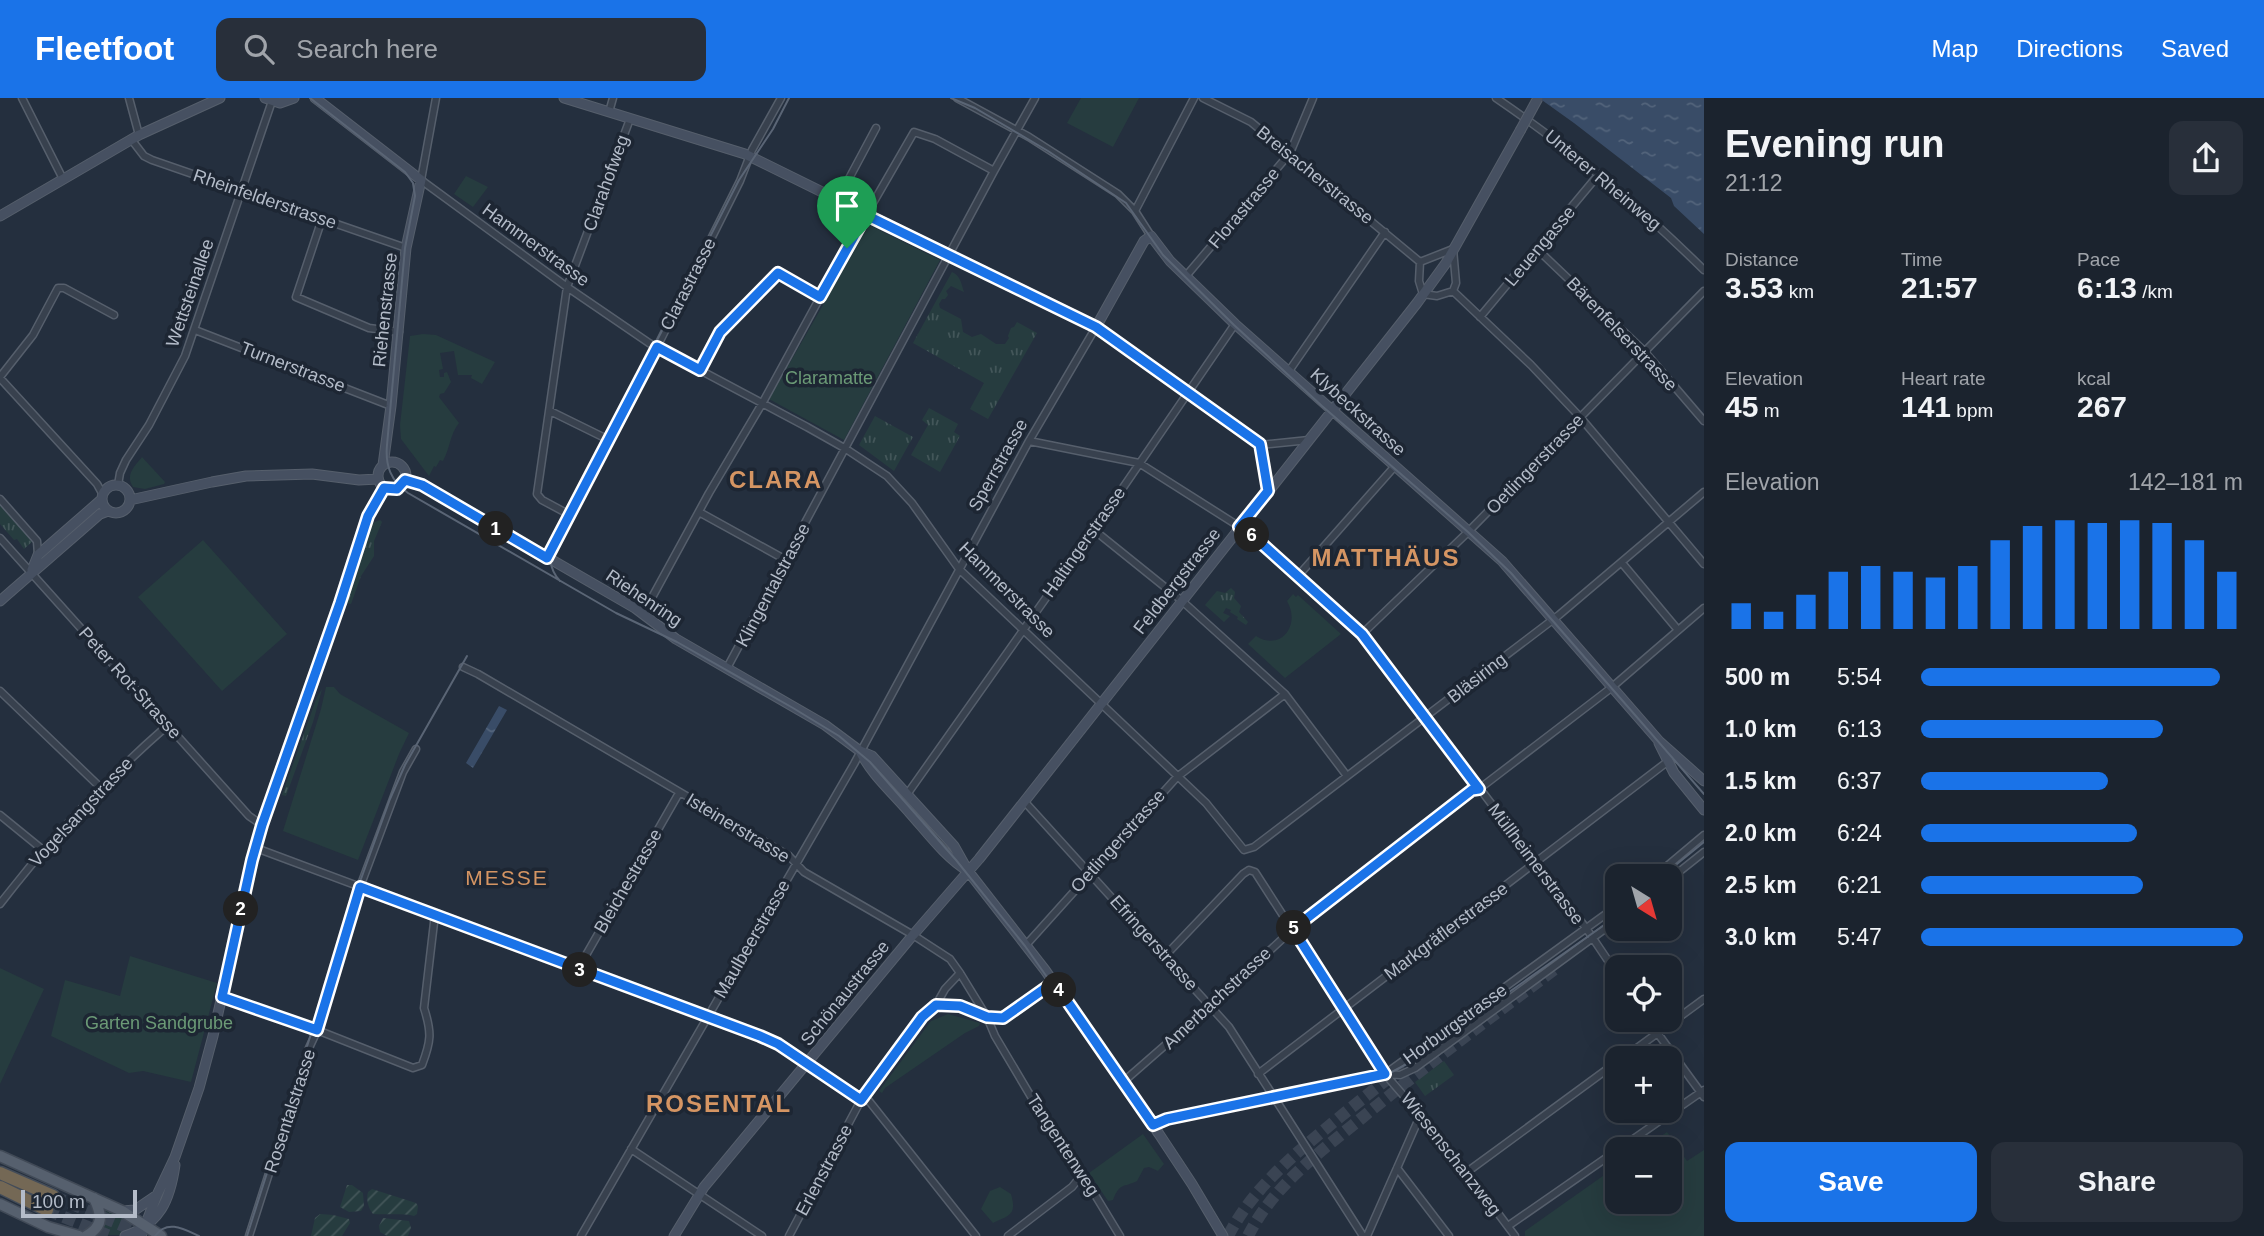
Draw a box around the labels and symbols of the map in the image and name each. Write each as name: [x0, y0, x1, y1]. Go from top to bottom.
street label: Breisacherstrasse: [1253, 122, 1377, 228]
street label: Unterer Rheinweg: [1541, 126, 1665, 234]
street label: Clarahofweg: [579, 132, 633, 234]
street label: Florastrasse: [1205, 164, 1283, 252]
street label: Rheinfelderstrasse: [191, 165, 339, 233]
pin: [817, 176, 877, 248]
street label: Hammerstrasse: [479, 200, 593, 290]
street label: Leuengasse: [1501, 202, 1579, 290]
street label: Clarastrasse: [656, 234, 720, 334]
street label: Wettsteinallee: [162, 236, 218, 350]
street label: Riehenstrasse: [369, 252, 401, 368]
street label: Bärenfelserstrasse: [1563, 273, 1681, 395]
street label: Turnerstrasse: [238, 338, 348, 396]
street label: Klybeckstrasse: [1306, 364, 1410, 460]
park label: Claramatte: [785, 368, 873, 388]
street label: Oetlingerstrasse: [1482, 410, 1588, 518]
street label: Sperrstrasse: [965, 416, 1031, 514]
district label: CLARA: [729, 466, 823, 493]
street label: Haltingerstrasse: [1039, 483, 1129, 601]
pin: 1: [478, 512, 514, 546]
pin: 6: [1234, 518, 1270, 552]
street label: Klingentalstrasse: [732, 520, 814, 650]
street label: Feldbergstrasse: [1129, 524, 1225, 638]
street label: Hammerstrasse: [955, 538, 1059, 642]
district label: MATTHÄUS: [1312, 544, 1460, 571]
street label: Riehenring: [602, 565, 686, 631]
street label: Peter Rot-Strasse: [75, 623, 185, 743]
street label: Bläsiring: [1444, 649, 1510, 707]
street label: Vogelsangstrasse: [25, 753, 137, 871]
street label: Oetlingerstrasse: [1067, 786, 1169, 896]
street label: Isteinerstrasse: [683, 789, 793, 867]
street label: Müllheimerstrasse: [1484, 800, 1588, 928]
street label: Bleichestrasse: [590, 825, 666, 937]
north arrow: [1605, 864, 1682, 942]
district label: MESSE: [465, 866, 549, 889]
street label: Maulbeerstrasse: [710, 876, 794, 1002]
street label: Markgräflerstrasse: [1380, 878, 1512, 984]
street label: Efringerstrasse: [1106, 891, 1202, 995]
pin: 2: [224, 892, 258, 926]
pin: 5: [1276, 910, 1312, 946]
street label: Schönaustrasse: [797, 937, 893, 1049]
street label: Amerbachstrasse: [1159, 943, 1275, 1053]
pin: 3: [562, 952, 598, 988]
pin: 4: [1042, 972, 1076, 1008]
street label: Horburgstrasse: [1399, 980, 1511, 1068]
park label: Garten Sandgrube: [85, 1013, 233, 1033]
street label: Rosentalstrasse: [261, 1047, 319, 1175]
street label: Wiesenschanzweg: [1397, 1089, 1505, 1219]
district label: ROSENTAL: [646, 1090, 792, 1117]
street label: Tangentenweg: [1023, 1090, 1103, 1200]
street label: Erlenstrasse: [792, 1121, 856, 1219]
scale bar: [21, 1187, 136, 1219]

